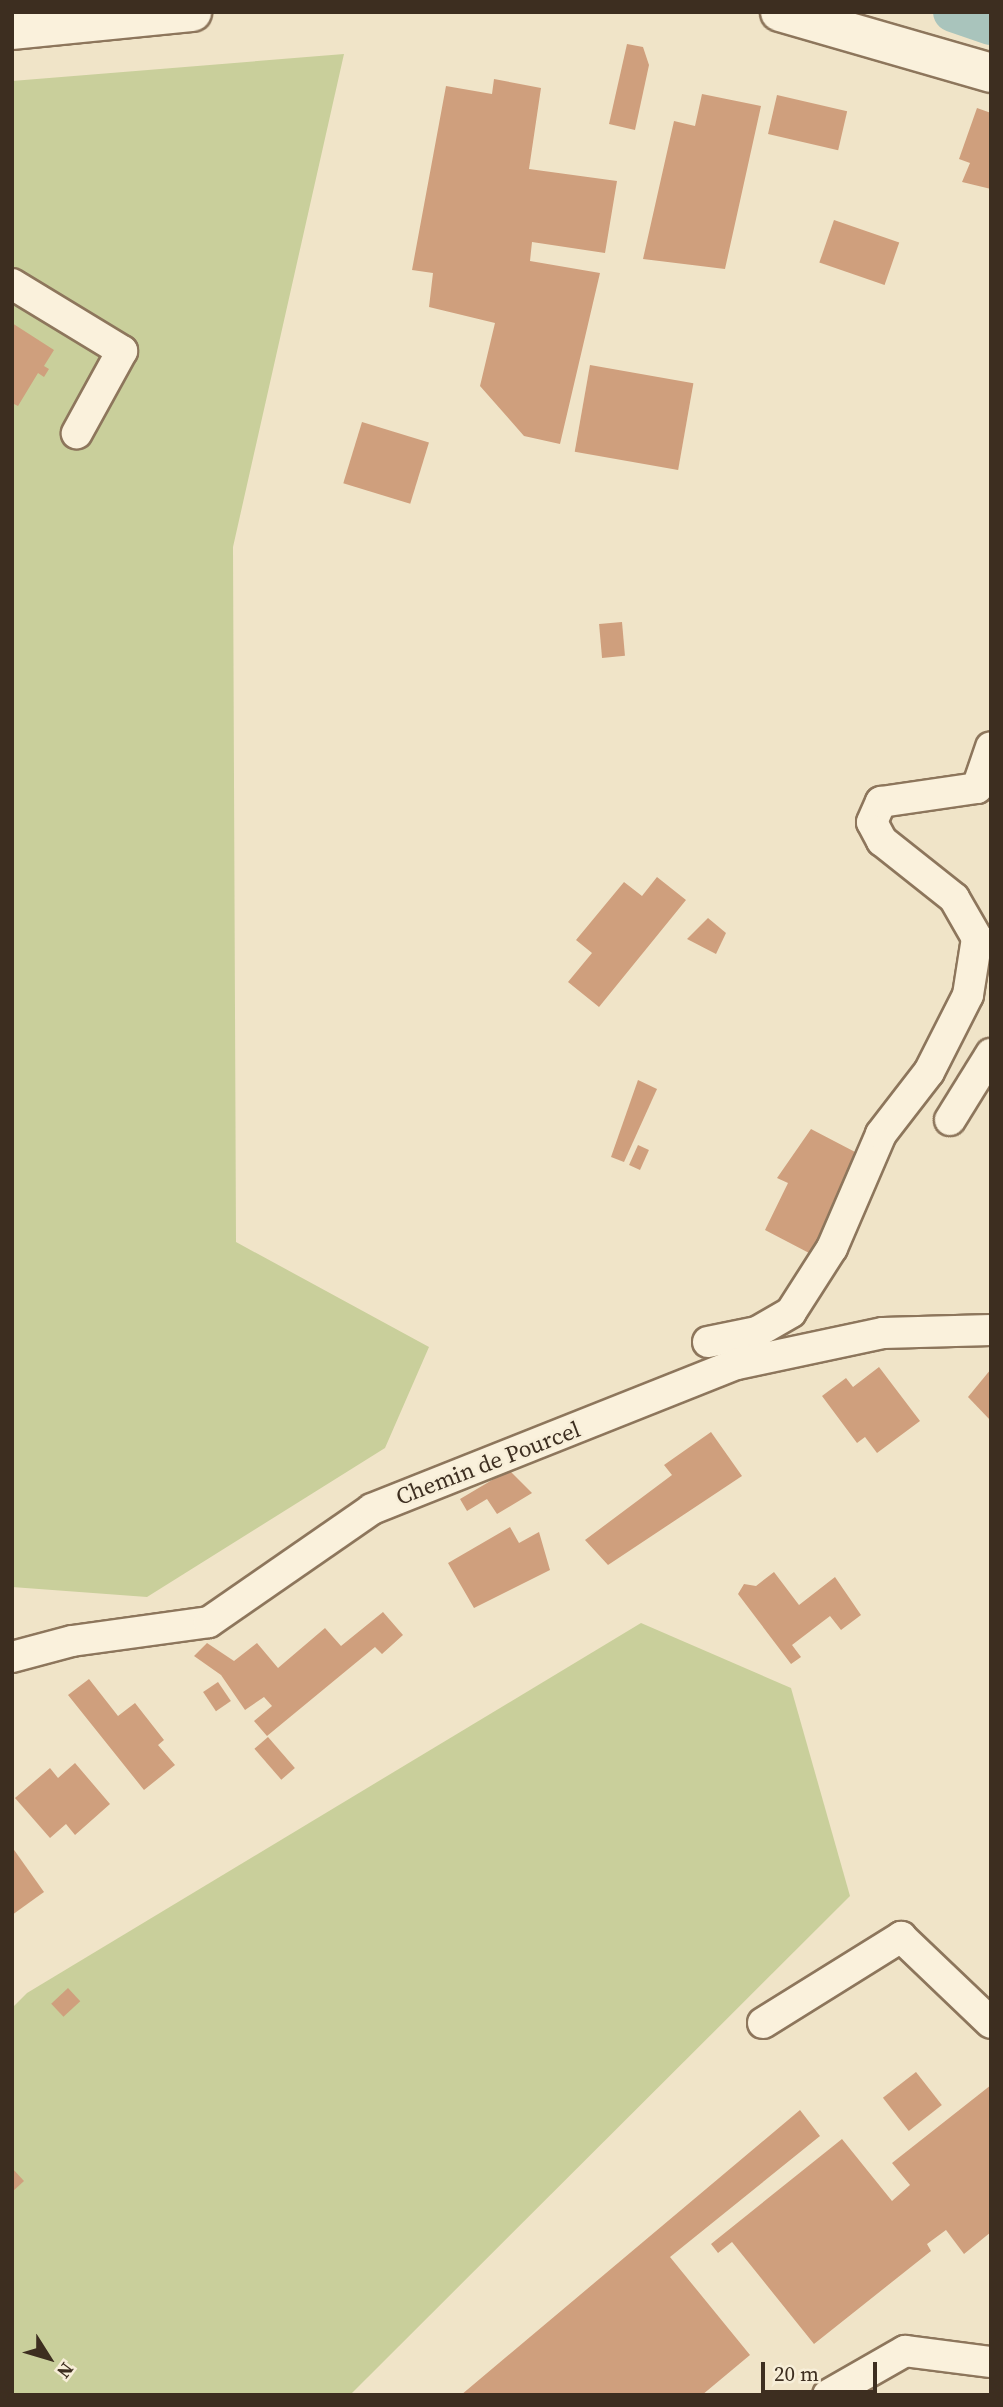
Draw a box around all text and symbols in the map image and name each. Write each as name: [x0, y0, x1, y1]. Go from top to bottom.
street label: Chemin de Pourcel: [392, 1415, 584, 1511]
north arrow: [14, 2323, 84, 2393]
scale bar: [765, 2348, 880, 2392]
text: N: [51, 2357, 80, 2384]
text: 20 m: [774, 2359, 819, 2388]

